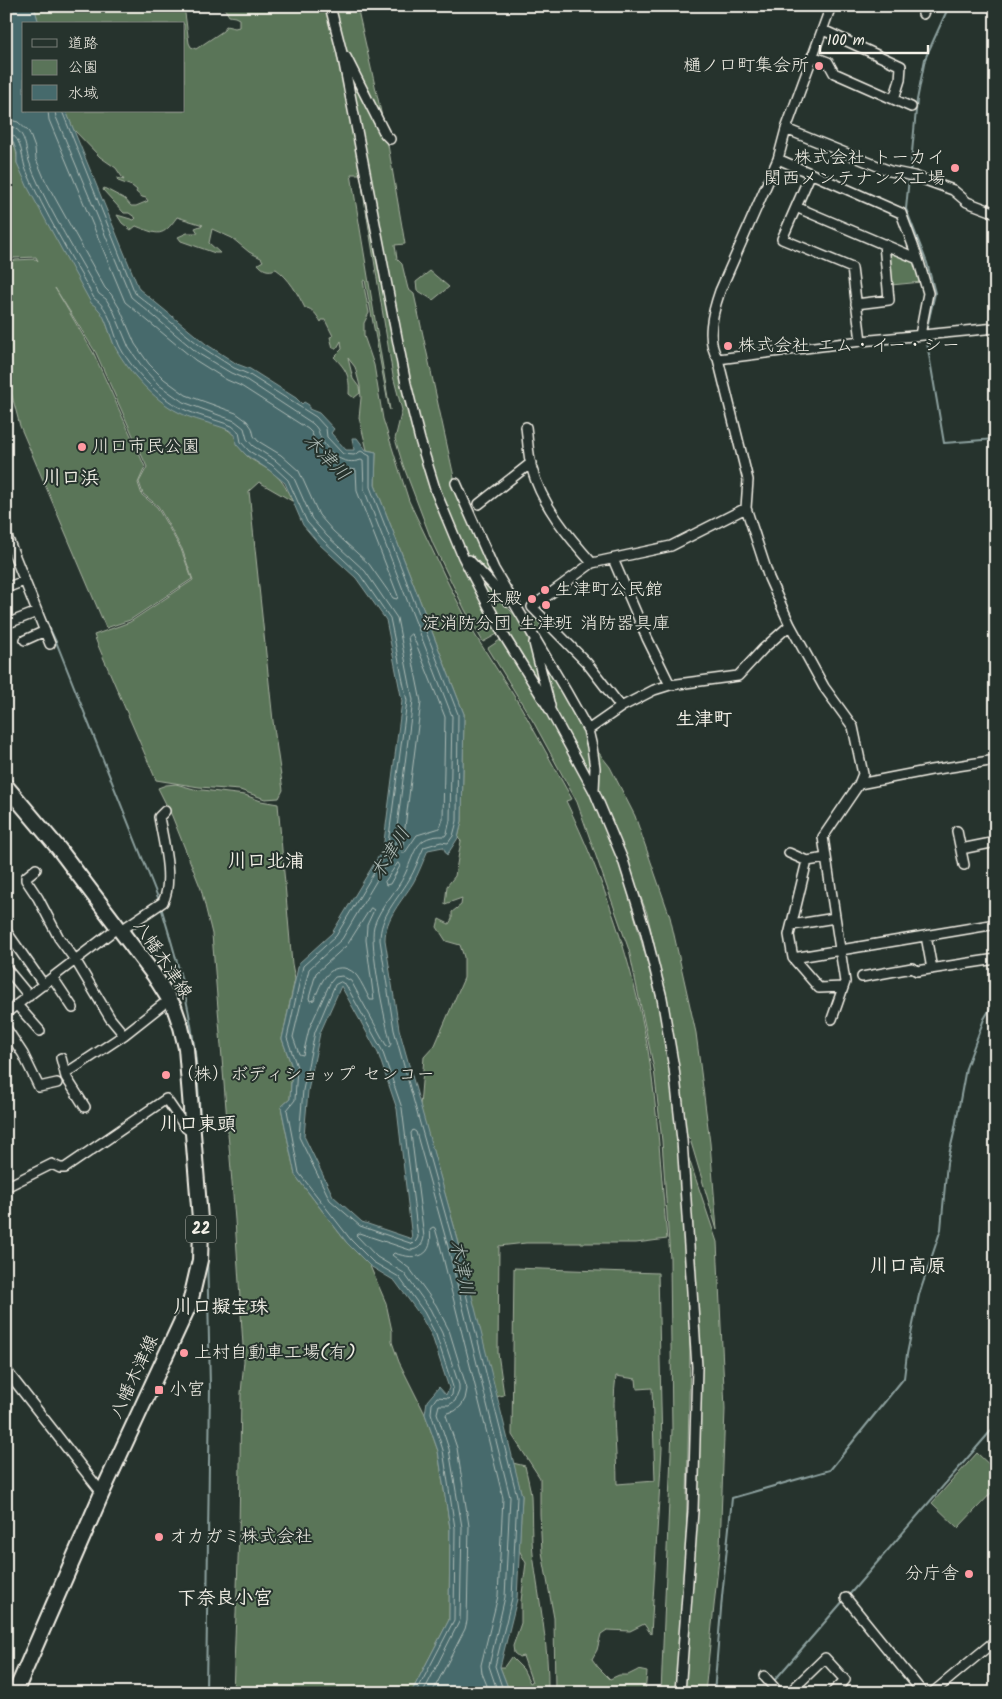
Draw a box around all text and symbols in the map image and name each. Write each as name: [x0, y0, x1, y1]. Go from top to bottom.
legend: [22, 22, 185, 112]
scale bar: [820, 22, 927, 54]
text: 100 m: [827, 29, 865, 53]
text: 道路: [68, 32, 98, 56]
place label: 樋ノ口町集会所: [683, 52, 809, 81]
text: 公園: [68, 56, 98, 80]
marker: 樋ノ口町集会所: [813, 60, 825, 72]
text: 水域: [68, 82, 98, 106]
place label: 株式会社 トーカイ 関西メンテナンス工場: [764, 144, 945, 194]
marker: 株式会社 トーカイ 関西メンテナンス工場: [949, 162, 961, 174]
place label: 株式会社 エム・イー・シー: [738, 332, 960, 361]
marker: 株式会社 エム・イー・シー: [722, 340, 734, 352]
water label: 木津川: [295, 427, 357, 489]
place label: 川口市民公園: [92, 433, 200, 462]
marker: 川口市民公園: [76, 441, 88, 453]
district label: 川口浜: [42, 464, 100, 494]
place label: 生津町公民館: [555, 576, 663, 605]
marker: 生津町公民館: [539, 584, 551, 596]
place label: 本殿: [486, 585, 522, 614]
marker: 本殿: [526, 593, 538, 605]
marker: 淀消防分団 生津班 消防器具庫: [540, 599, 552, 611]
place label: 淀消防分団 生津班 消防器具庫: [422, 610, 670, 639]
district label: 生津町: [675, 705, 733, 735]
water label: 木津川: [363, 822, 419, 886]
district label: 川口北浦: [228, 847, 304, 877]
street label: 八幡木津線: [125, 915, 199, 1005]
place label: （株）ボディショップ センコー: [176, 1061, 435, 1090]
marker: （株）ボディショップ センコー: [160, 1069, 172, 1081]
district label: 川口東頭: [160, 1110, 236, 1140]
road number: 22: [186, 1216, 216, 1242]
water label: 木津川: [440, 1237, 482, 1299]
district label: 川口高原: [870, 1252, 946, 1282]
district label: 川口擬宝珠: [173, 1293, 269, 1323]
street label: 八幡木津線: [103, 1330, 167, 1424]
place label: 上村自動車工場(有): [194, 1339, 356, 1368]
marker: 上村自動車工場(有): [178, 1347, 190, 1359]
place label: 小宮: [169, 1376, 205, 1405]
marker: 小宮: [153, 1384, 165, 1396]
place label: オカガミ株式会社: [169, 1523, 313, 1552]
marker: オカガミ株式会社: [153, 1531, 165, 1543]
place label: 分庁舎: [905, 1560, 959, 1589]
marker: 分庁舎: [963, 1568, 975, 1580]
district label: 下奈良小宮: [177, 1584, 273, 1614]

